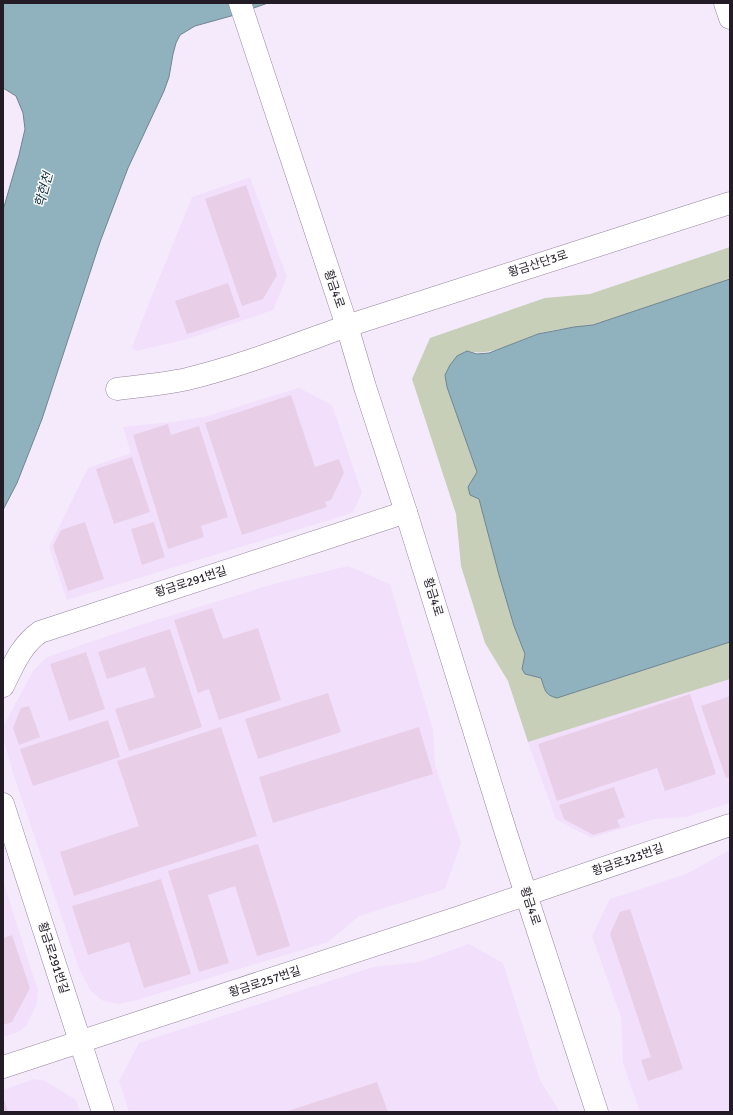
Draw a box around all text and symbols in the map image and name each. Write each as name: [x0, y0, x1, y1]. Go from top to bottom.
water label: 학현천: [32, 170, 57, 209]
street label: 황금산단3로: [506, 247, 570, 281]
street label: 황금4로: [320, 268, 348, 310]
street label: 황금로291번길: [153, 563, 229, 601]
street label: 황금4로: [420, 576, 446, 618]
street label: 황금로323번길: [590, 841, 666, 879]
street label: 황금4로: [517, 885, 543, 927]
street label: 황금로291번길: [34, 920, 72, 996]
street label: 황금로257번길: [227, 963, 303, 1001]

